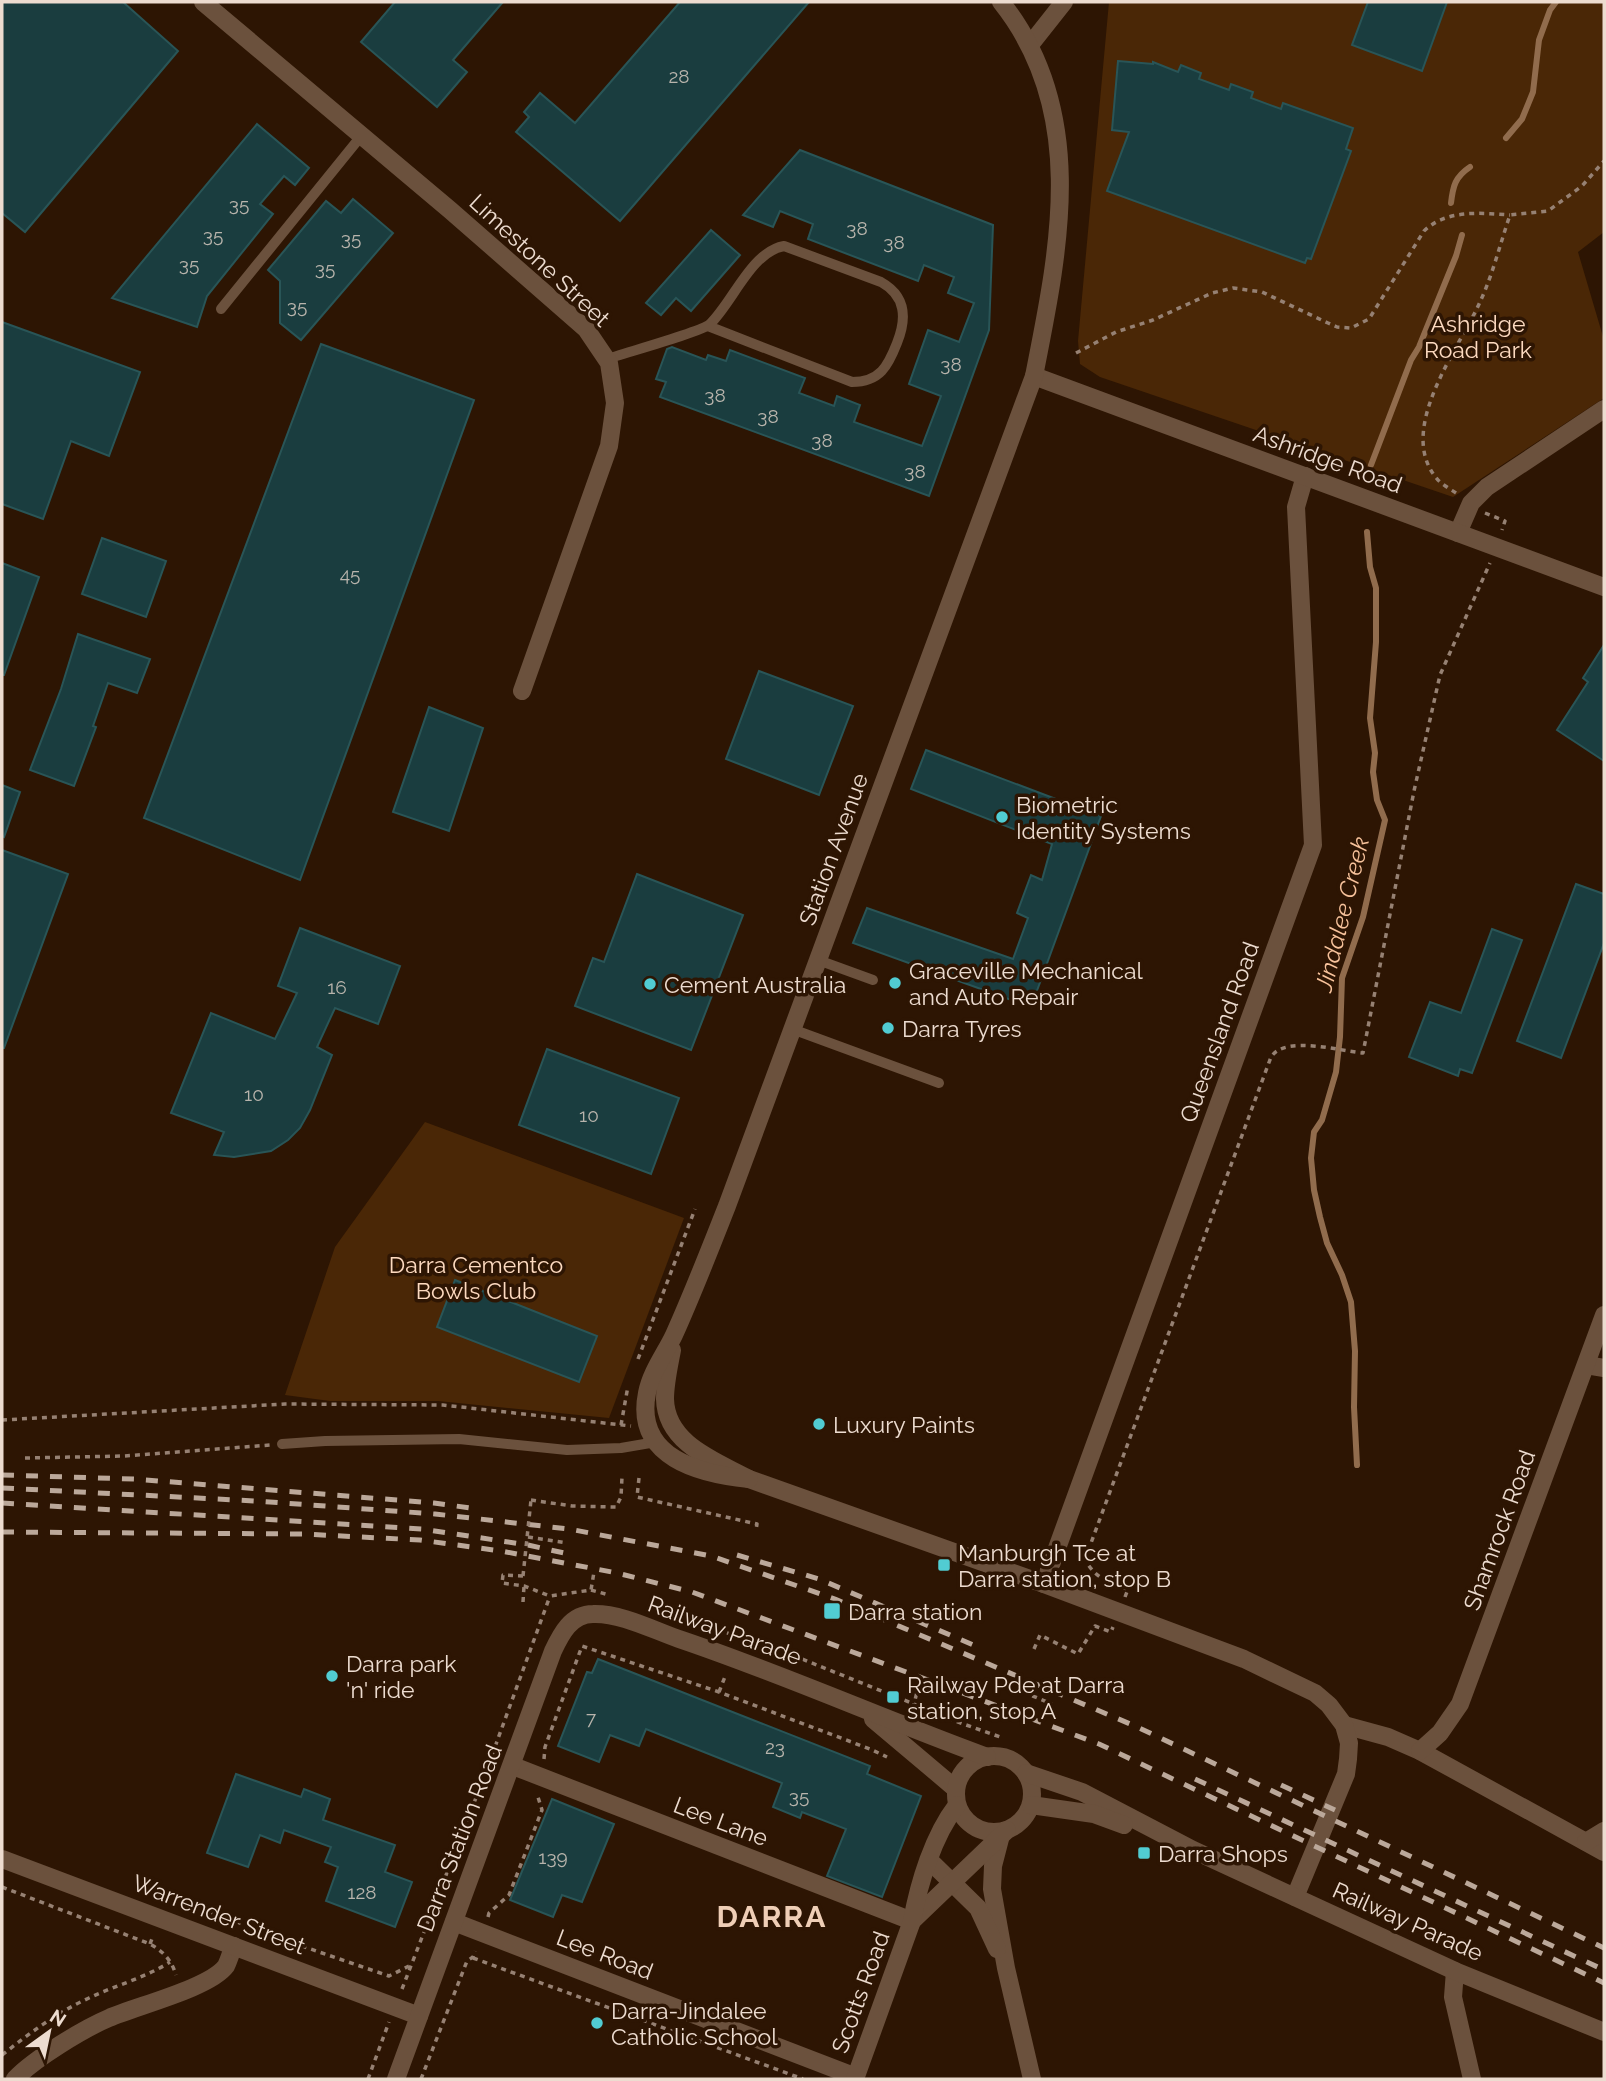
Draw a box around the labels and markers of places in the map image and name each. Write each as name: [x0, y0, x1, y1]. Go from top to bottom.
place label: Biometric Identity Systems: [1016, 791, 1191, 844]
marker: Biometric Identity Systems: [994, 809, 1010, 825]
place label: Graceville Mechanical and Auto Repair: [909, 957, 1144, 1010]
place label: Cement Australia: [664, 971, 846, 998]
marker: Graceville Mechanical and Auto Repair: [887, 975, 903, 991]
marker: Cement Australia: [642, 976, 658, 992]
place label: Darra Tyres: [902, 1015, 1022, 1042]
marker: Darra Tyres: [880, 1020, 896, 1036]
place label: Luxury Paints: [833, 1411, 975, 1438]
marker: Luxury Paints: [811, 1416, 827, 1432]
place label: Manburgh Tce at Darra station, stop B: [958, 1539, 1171, 1592]
marker: Manburgh Tce at Darra station, stop B: [936, 1557, 952, 1573]
place label: Darra station: [848, 1598, 982, 1625]
marker: Darra station: [822, 1601, 842, 1621]
place label: Darra park 'n' ride: [346, 1650, 456, 1703]
marker: Darra park 'n' ride: [324, 1668, 340, 1684]
place label: Railway Pde at Darra station, stop A: [907, 1671, 1125, 1724]
marker: Railway Pde at Darra station, stop A: [885, 1689, 901, 1705]
place label: Darra Shops: [1158, 1840, 1288, 1867]
marker: Darra Shops: [1136, 1845, 1152, 1861]
place label: Darra-Jindalee Catholic School: [611, 1997, 778, 2050]
marker: Darra-Jindalee Catholic School: [589, 2015, 605, 2031]

